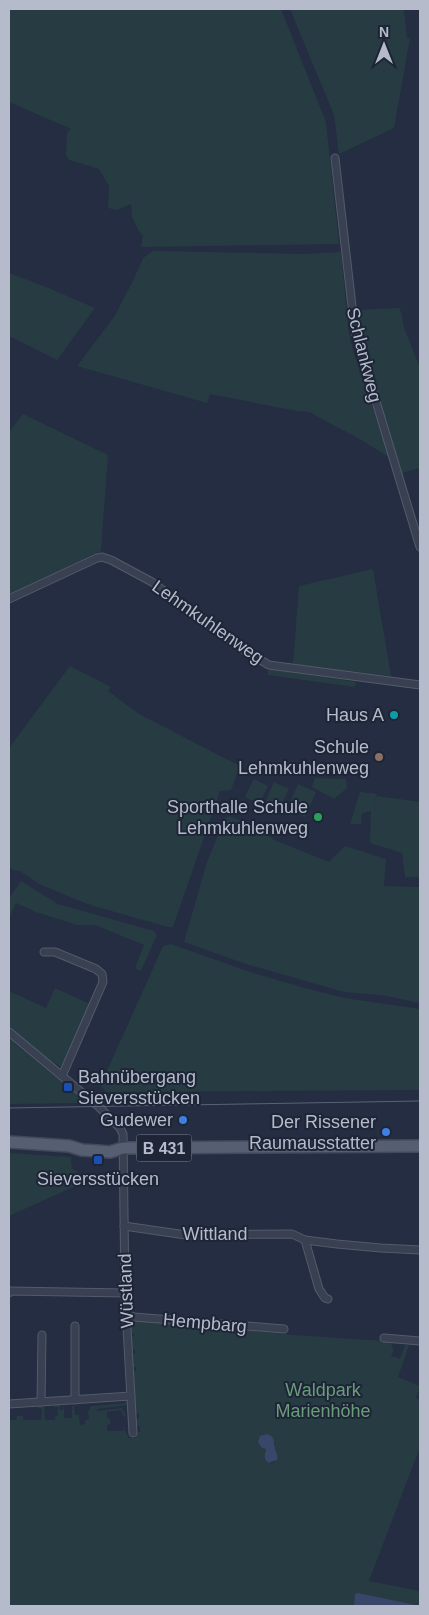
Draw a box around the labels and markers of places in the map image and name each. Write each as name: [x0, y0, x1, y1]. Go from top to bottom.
place label: Haus A: [326, 705, 384, 725]
marker: Haus A: [388, 709, 400, 721]
place label: Schule Lehmkuhlenweg: [238, 737, 369, 778]
marker: Schule Lehmkuhlenweg: [373, 751, 385, 763]
place label: Sporthalle Schule Lehmkuhlenweg: [167, 797, 308, 838]
marker: Sporthalle Schule Lehmkuhlenweg: [312, 811, 324, 823]
place label: Bahnübergang Sieversstücken: [78, 1067, 200, 1108]
marker: Bahnübergang Sieversstücken: [62, 1081, 74, 1093]
place label: Gudewer: [100, 1110, 173, 1130]
place label: Der Rissener Raumausstatter: [249, 1112, 376, 1153]
marker: Gudewer: [177, 1114, 189, 1126]
marker: Der Rissener Raumausstatter: [380, 1126, 392, 1138]
marker: Sieversstücken: [92, 1154, 104, 1166]
place label: Sieversstücken: [37, 1169, 159, 1189]

